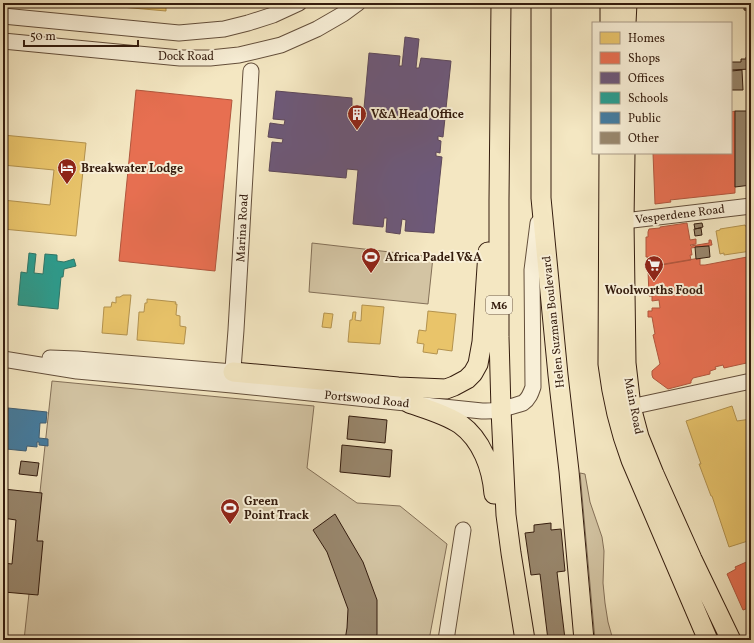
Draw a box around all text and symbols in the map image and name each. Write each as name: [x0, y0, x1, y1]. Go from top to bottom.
scale bar: [24, 22, 138, 48]
legend: [592, 22, 732, 154]
text: 50 m: [30, 29, 56, 45]
text: Homes: [628, 31, 665, 47]
street label: Dock Road: [158, 49, 214, 65]
text: Shops: [628, 51, 660, 67]
text: Offices: [628, 71, 664, 87]
text: Schools: [628, 91, 668, 107]
building icon: V&A Head Office: [346, 103, 368, 131]
place label: V&A Head Office: [371, 107, 464, 123]
text: Public: [628, 111, 661, 127]
text: Other: [628, 131, 659, 147]
hotel icon: Breakwater Lodge: [56, 157, 78, 185]
place label: Breakwater Lodge: [81, 161, 183, 177]
street label: Marina Road: [233, 193, 253, 263]
street label: Vesperdene Road: [634, 202, 726, 228]
sports icon: Africa Padel V&A: [360, 246, 382, 274]
place label: Africa Padel V&A: [385, 250, 482, 266]
supermarket icon: Woolworths Food: [643, 254, 665, 282]
street label: Helen Suzman Boulevard: [539, 255, 569, 389]
place label: Woolworths Food: [605, 283, 704, 299]
road number: M6: [486, 296, 512, 314]
street label: Main Road: [620, 376, 646, 436]
street label: Portswood Road: [324, 388, 410, 412]
place label: Green Point Track: [244, 494, 310, 524]
sports icon: Green Point Track: [219, 497, 241, 525]

